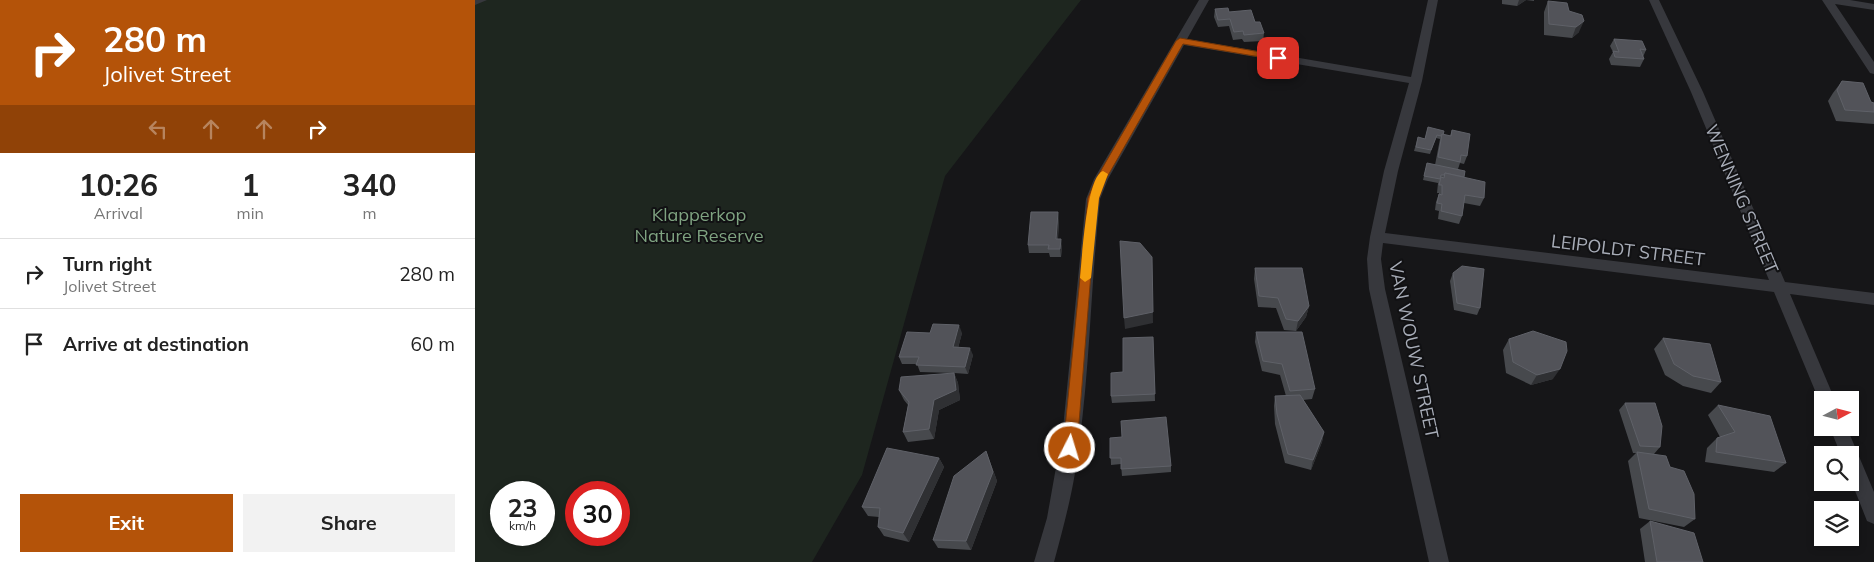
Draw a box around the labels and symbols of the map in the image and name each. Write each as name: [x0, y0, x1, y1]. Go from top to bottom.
pin: [1257, 37, 1299, 79]
street label: WENNING STREET: [1700, 121, 1784, 277]
park label: Klapperkop Nature Reserve: [635, 203, 763, 247]
street label: LEIPOLDT STREET: [1550, 229, 1706, 271]
street label: VAN WOUW STREET: [1384, 259, 1444, 441]
north arrow: [1814, 391, 1859, 436]
position arrow: [1043, 421, 1095, 473]
speed limit sign: 30: [565, 481, 630, 546]

